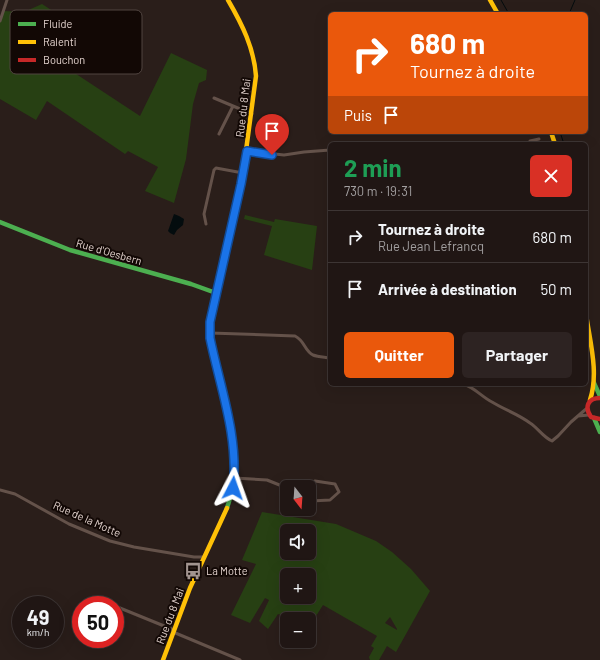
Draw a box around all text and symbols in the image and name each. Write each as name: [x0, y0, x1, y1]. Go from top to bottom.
legend: [10, 10, 142, 74]
text: Fluide: [43, 17, 72, 30]
text: 680 m: [410, 26, 485, 60]
icon: right: [344, 28, 396, 80]
text: Ralenti: [43, 35, 77, 48]
text: Bouchon: [43, 53, 85, 66]
text: Tournez à droite: [410, 60, 535, 82]
street label: Rue du 8 Mai: [232, 78, 253, 138]
icon: arrive: [380, 104, 402, 126]
text: Puis: [344, 106, 372, 124]
pin: [255, 114, 289, 155]
icon: arrive: [261, 120, 283, 142]
text: 2 min: [344, 153, 402, 182]
button: close: [530, 155, 572, 197]
text: 730 m · 19:31: [344, 183, 412, 199]
text: Tournez à droite: [378, 220, 485, 238]
icon: right: [344, 226, 366, 248]
text: 680 m: [533, 228, 572, 246]
street label: Rue d'Oesbern: [75, 236, 144, 267]
text: Rue Jean Lefrancq: [378, 238, 484, 254]
icon: arrive: [344, 278, 366, 300]
text: Arrivée à destination: [378, 280, 517, 298]
text: 50 m: [540, 280, 572, 298]
button: Quitter: [344, 332, 454, 378]
button: Partager: [462, 332, 572, 378]
position arrow: [212, 467, 254, 509]
north arrow: [280, 480, 316, 516]
map controls: [280, 480, 316, 648]
street label: Rue de la Motte: [51, 498, 123, 539]
button: sound: [280, 524, 316, 560]
bus stop icon: La Motte: [183, 561, 203, 581]
place label: La Motte: [206, 564, 248, 577]
button: +: [280, 568, 316, 604]
street label: Rue du 8 Mai: [153, 586, 186, 646]
speed limit sign: 50: [72, 596, 124, 648]
text: 49: [27, 605, 49, 629]
button: −: [280, 612, 316, 648]
text: km/h: [27, 626, 49, 638]

